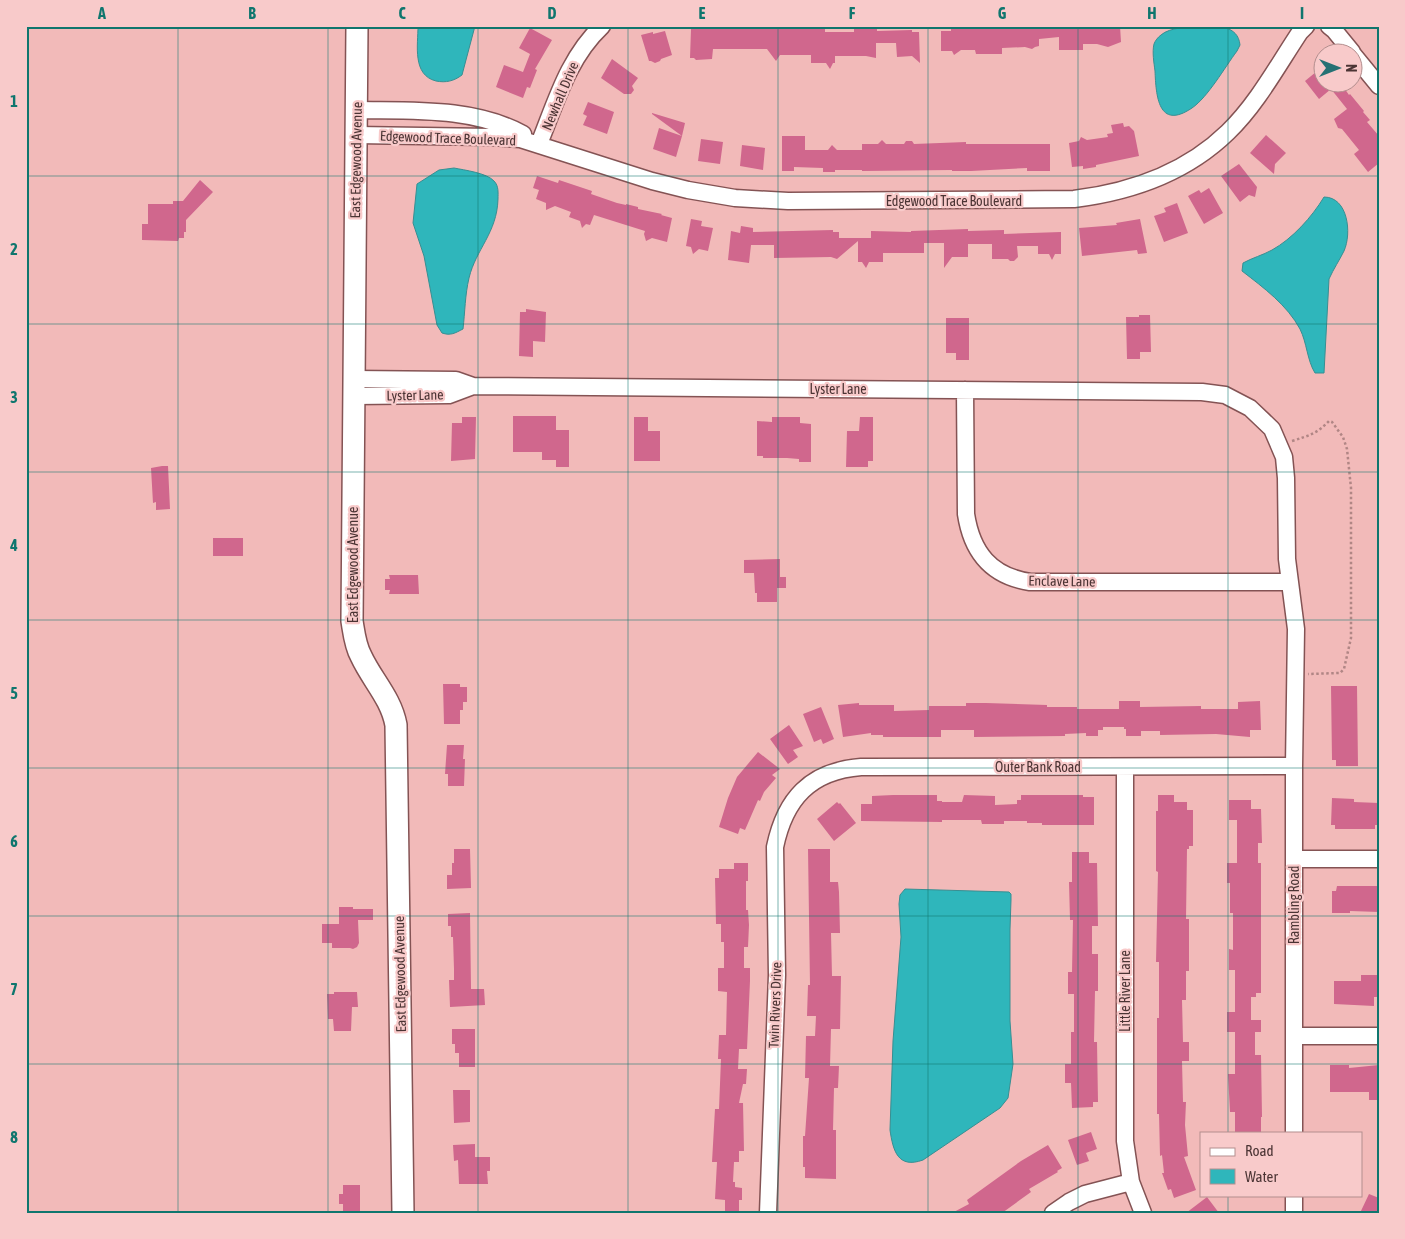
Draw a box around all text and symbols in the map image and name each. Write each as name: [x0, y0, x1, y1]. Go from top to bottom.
text: A: [97, 4, 106, 22]
text: B: [248, 4, 256, 22]
text: C: [398, 4, 406, 22]
text: D: [548, 4, 557, 22]
text: E: [699, 4, 706, 22]
text: F: [849, 4, 856, 22]
text: G: [998, 4, 1007, 22]
text: H: [1147, 4, 1157, 22]
text: I: [1300, 4, 1304, 22]
north arrow: [1312, 42, 1362, 92]
street label: Newhall Drive: [538, 59, 582, 133]
text: N: [1343, 64, 1359, 72]
text: 1: [10, 92, 18, 110]
street label: East Edgewood Avenue: [347, 102, 365, 218]
street label: Edgewood Trace Boulevard: [380, 128, 516, 148]
street label: Edgewood Trace Boulevard: [886, 193, 1022, 209]
text: 2: [10, 240, 18, 258]
street label: Lyster Lane: [809, 381, 867, 397]
street label: Lyster Lane: [386, 387, 444, 403]
text: 3: [10, 388, 18, 406]
street label: East Edgewood Avenue: [345, 507, 361, 623]
text: 4: [9, 536, 18, 554]
street label: Enclave Lane: [1028, 572, 1096, 590]
text: 5: [10, 684, 18, 702]
street label: Outer Bank Road: [995, 759, 1081, 775]
text: 6: [10, 832, 18, 850]
street label: Rambling Road: [1286, 866, 1302, 944]
street label: East Edgewood Avenue: [391, 916, 409, 1032]
street label: Little River Lane: [1117, 950, 1133, 1032]
street label: Twin Rivers Drive: [765, 962, 785, 1048]
text: 7: [10, 980, 18, 998]
text: 8: [10, 1128, 18, 1146]
legend: [1200, 1132, 1362, 1196]
text: Road: [1245, 1142, 1274, 1159]
text: Water: [1245, 1168, 1278, 1185]

